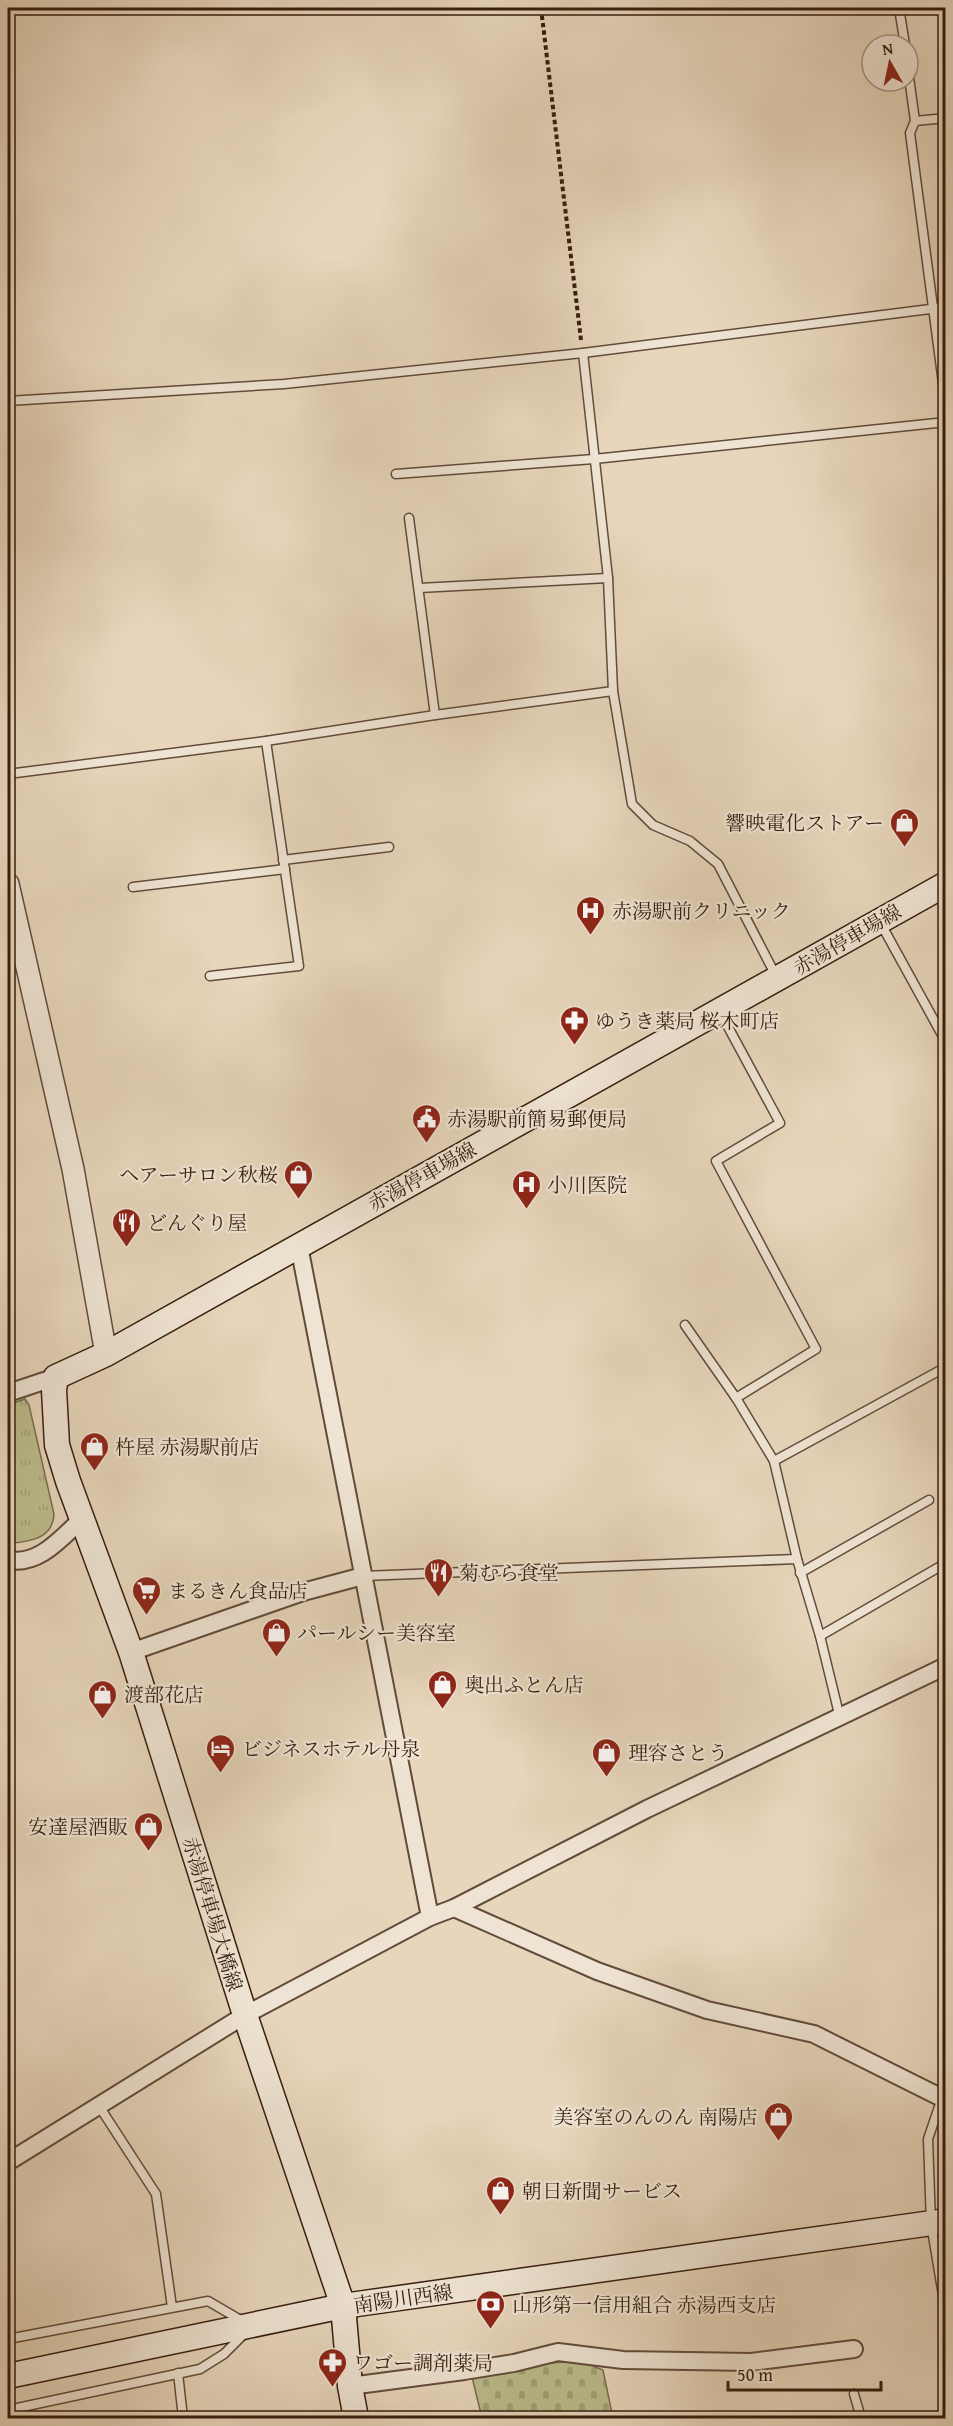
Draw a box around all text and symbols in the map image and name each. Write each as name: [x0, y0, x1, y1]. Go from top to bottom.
north arrow: [860, 33, 920, 93]
text: N: [880, 35, 895, 61]
shop icon: 響映電化ストアー: [889, 806, 921, 848]
place label: 響映電化ストアー: [725, 808, 884, 837]
hospital icon: 赤湯駅前クリニック: [575, 894, 607, 936]
place label: 赤湯駅前クリニック: [612, 896, 791, 925]
street label: 赤湯停車場線: [788, 896, 906, 982]
pharmacy icon: ゆうき薬局 桜木町店: [558, 1004, 590, 1046]
place label: ゆうき薬局 桜木町店: [595, 1006, 779, 1035]
public building icon: 赤湯駅前簡易郵便局: [410, 1102, 442, 1144]
place label: 赤湯駅前簡易郵便局: [447, 1104, 627, 1133]
street label: 赤湯停車場線: [362, 1134, 482, 1218]
shop icon: ヘアーサロン秋桜: [283, 1158, 315, 1200]
place label: ヘアーサロン秋桜: [119, 1160, 278, 1189]
hospital icon: 小川医院: [510, 1168, 542, 1210]
place label: 小川医院: [547, 1170, 627, 1199]
restaurant icon: どんぐり屋: [110, 1206, 142, 1248]
place label: どんぐり屋: [147, 1208, 247, 1237]
shop icon: 杵屋 赤湯駅前店: [78, 1430, 110, 1472]
place label: 杵屋 赤湯駅前店: [115, 1432, 259, 1461]
restaurant icon: 菊むら食堂: [422, 1556, 454, 1598]
place label: 菊むら食堂: [459, 1558, 559, 1587]
supermarket icon: まるきん食品店: [131, 1574, 163, 1616]
place label: まるきん食品店: [168, 1576, 308, 1605]
shop icon: パールシー美容室: [260, 1616, 292, 1658]
place label: パールシー美容室: [297, 1618, 456, 1647]
shop icon: 奥出ふとん店: [427, 1668, 459, 1710]
place label: 奥出ふとん店: [464, 1670, 584, 1699]
shop icon: 渡部花店: [87, 1678, 119, 1720]
place label: 渡部花店: [124, 1680, 204, 1709]
hotel icon: ビジネスホテル丹泉: [205, 1732, 237, 1774]
place label: ビジネスホテル丹泉: [242, 1734, 420, 1763]
shop icon: 理容さとう: [591, 1736, 623, 1778]
place label: 理容さとう: [628, 1738, 728, 1767]
shop icon: 安達屋酒販: [133, 1810, 165, 1852]
place label: 安達屋酒販: [28, 1812, 128, 1841]
street label: 赤湯停車場大橋線: [176, 1833, 250, 1995]
shop icon: 美容室のんのん 南陽店: [763, 2100, 795, 2142]
place label: 美容室のんのん 南陽店: [554, 2102, 758, 2131]
shop icon: 朝日新聞サービス: [485, 2174, 517, 2216]
place label: 朝日新聞サービス: [522, 2176, 682, 2205]
street label: 南陽川西線: [351, 2277, 455, 2319]
bank icon: 山形第一信用組合 赤湯西支店: [475, 2288, 507, 2330]
place label: 山形第一信用組合 赤湯西支店: [512, 2290, 776, 2319]
pharmacy icon: ワゴー調剤薬局: [316, 2346, 348, 2388]
place label: ワゴー調剤薬局: [353, 2348, 493, 2377]
scale bar: [728, 2354, 881, 2392]
text: 50 m: [737, 2361, 773, 2388]

